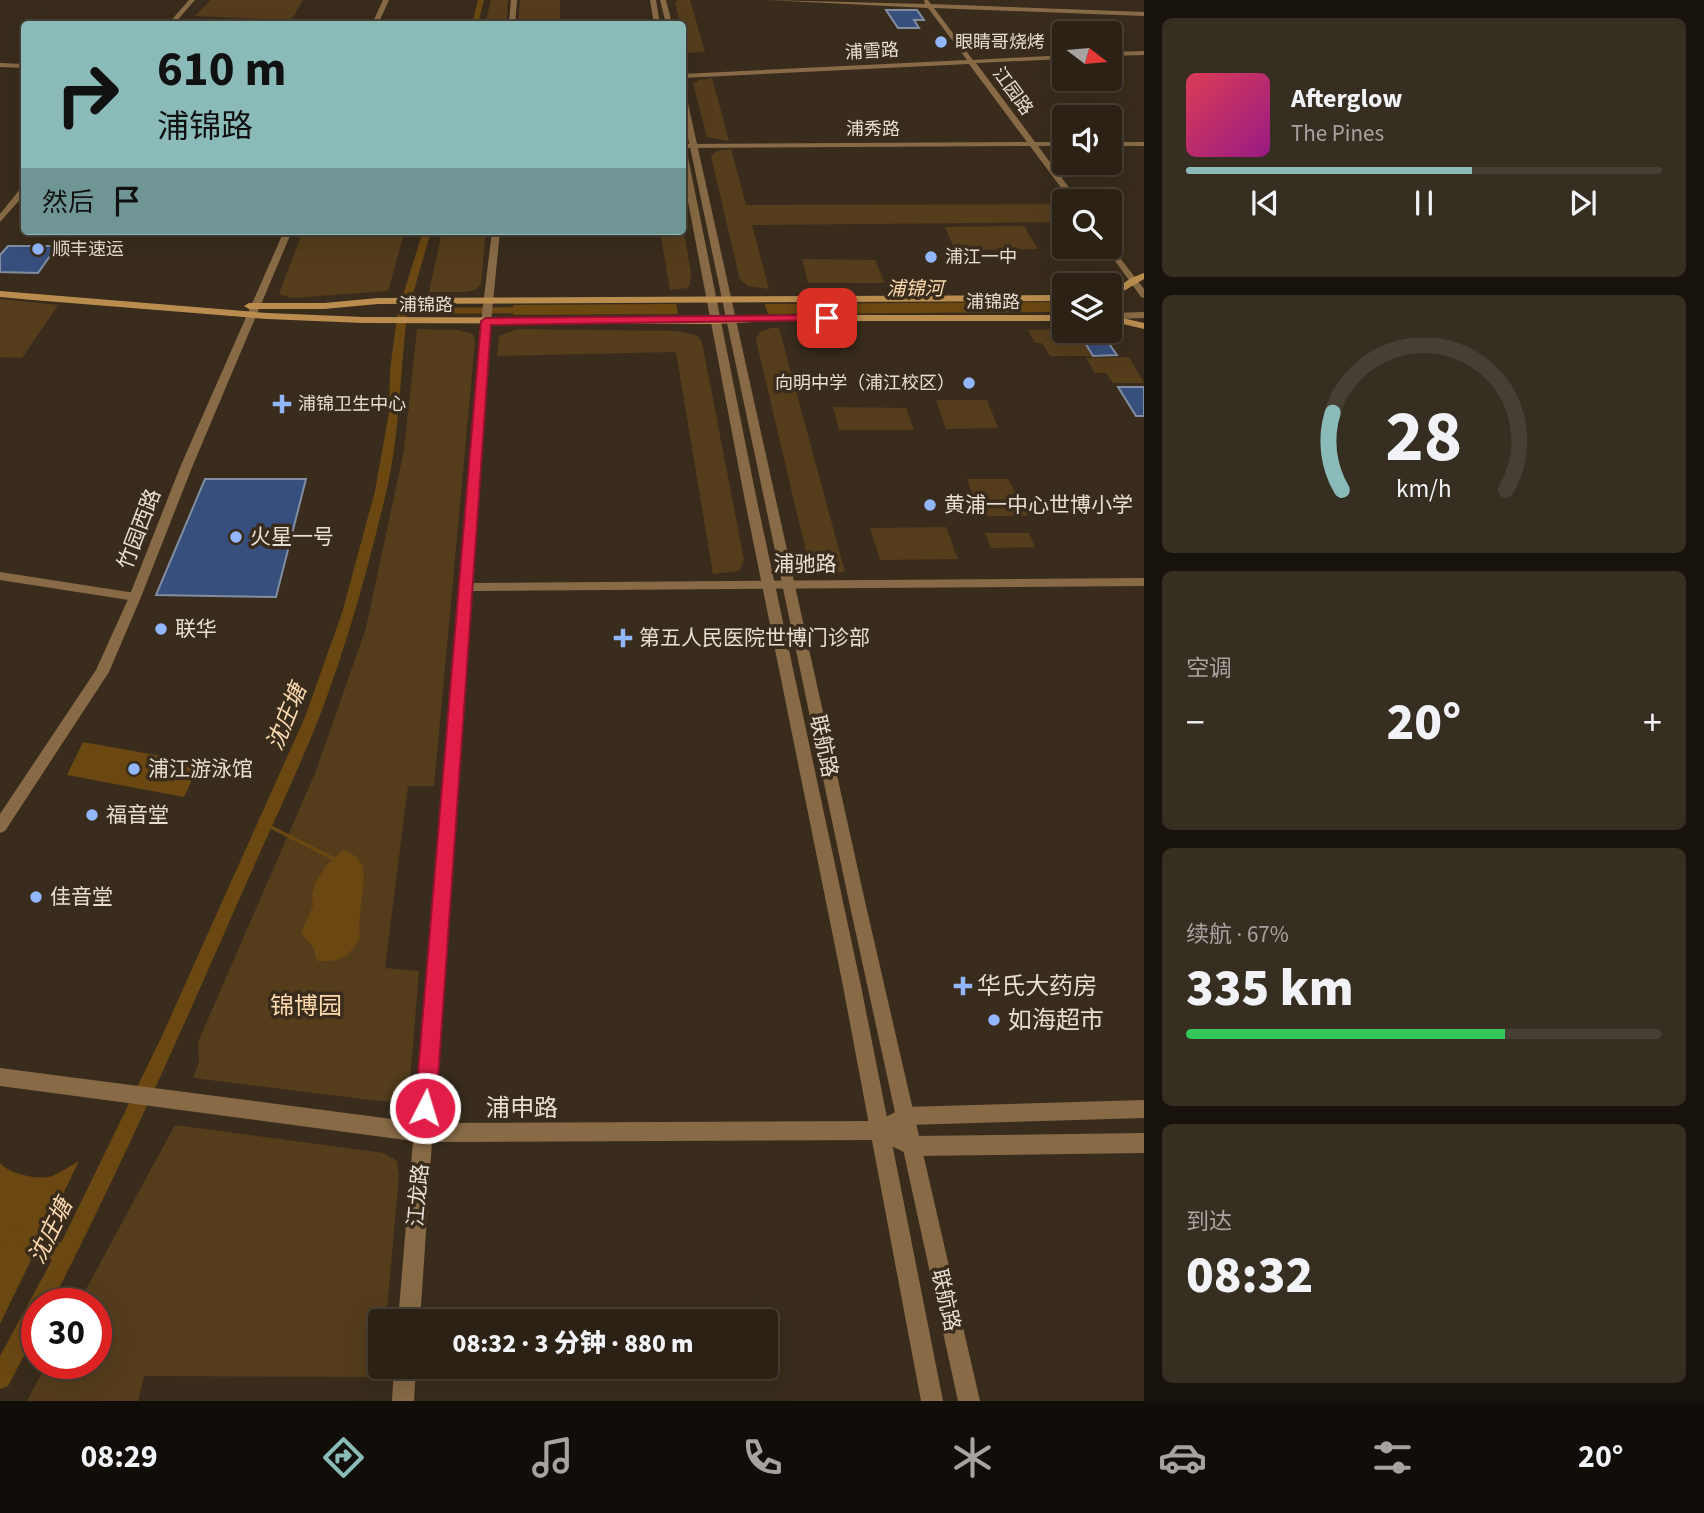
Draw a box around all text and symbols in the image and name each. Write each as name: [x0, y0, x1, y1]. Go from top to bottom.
north arrow: [1052, 21, 1122, 91]
map controls: [1052, 21, 1122, 343]
place label: 眼睛哥烧烤: [955, 30, 1045, 55]
marker: 眼睛哥烧烤: [933, 34, 949, 50]
text: 610 m: [157, 35, 286, 105]
street label: 浦雪路: [844, 38, 900, 65]
icon: right: [42, 49, 133, 140]
street label: 江园路: [987, 62, 1039, 120]
text: Afterglow: [1291, 80, 1402, 117]
text: 浦锦路: [157, 104, 253, 150]
button: sound: [1052, 105, 1122, 175]
street label: 浦秀路: [846, 117, 900, 142]
text: The Pines: [1291, 117, 1384, 150]
icon: arrive: [108, 182, 146, 220]
text: 然后: [42, 184, 94, 221]
icon: previous: [1246, 184, 1284, 222]
icon: pause: [1405, 184, 1443, 222]
icon: next: [1564, 184, 1602, 222]
button: search: [1052, 189, 1122, 259]
place label: 顺丰速运: [52, 237, 124, 262]
marker: 顺丰速运: [30, 241, 46, 257]
place label: 浦江一中: [945, 245, 1017, 270]
marker: 浦江一中: [923, 249, 939, 265]
button: layers: [1052, 273, 1122, 343]
water label: 浦锦河: [886, 276, 947, 303]
pin: [797, 288, 857, 348]
street label: 浦锦路: [966, 290, 1020, 315]
street label: 浦锦路: [399, 293, 453, 318]
icon: arrive: [808, 299, 846, 337]
place label: 向明中学（浦江校区）: [775, 371, 955, 396]
marker: 向明中学（浦江校区）: [961, 375, 977, 391]
text: 28: [1386, 385, 1462, 489]
place label: 浦锦卫生中心: [298, 392, 406, 417]
marker: 浦锦卫生中心: [272, 394, 292, 414]
text: km/h: [1396, 471, 1452, 507]
street label: 竹园西路: [110, 484, 168, 574]
place label: 黄浦一中心世博小学: [944, 490, 1133, 520]
marker: 黄浦一中心世博小学: [922, 497, 938, 513]
place label: 火星一号: [250, 522, 334, 552]
marker: 火星一号: [228, 529, 244, 545]
street label: 浦驰路: [774, 549, 837, 579]
place label: 联华: [175, 614, 217, 644]
marker: 联华: [153, 621, 169, 637]
place label: 第五人民医院世博门诊部: [639, 623, 870, 653]
marker: 第五人民医院世博门诊部: [613, 628, 633, 648]
text: 空调: [1186, 652, 1232, 685]
water label: 沈庄塘: [258, 675, 316, 755]
text: 20°: [1387, 686, 1461, 760]
text: −: [1186, 696, 1205, 750]
text: +: [1643, 696, 1662, 750]
street label: 联航路: [803, 712, 845, 780]
place label: 浦江游泳馆: [148, 754, 253, 784]
marker: 浦江游泳馆: [126, 761, 142, 777]
place label: 福音堂: [106, 800, 169, 830]
marker: 福音堂: [84, 807, 100, 823]
place label: 佳音堂: [50, 882, 113, 912]
marker: 佳音堂: [28, 889, 44, 905]
text: 续航 · 67%: [1186, 918, 1289, 951]
text: 335 km: [1186, 952, 1354, 1026]
place label: 华氏大药房: [977, 969, 1097, 1004]
marker: 华氏大药房: [955, 978, 971, 994]
park label: 锦博园: [270, 989, 342, 1024]
place label: 如海超市: [1008, 1003, 1104, 1038]
marker: 如海超市: [986, 1012, 1002, 1028]
position arrow: [388, 1071, 462, 1145]
street label: 浦申路: [486, 1091, 558, 1126]
street label: 江龙路: [400, 1162, 436, 1228]
water label: 沈庄塘: [20, 1189, 82, 1269]
text: 到达: [1186, 1205, 1232, 1238]
text: 08:32: [1186, 1239, 1313, 1313]
street label: 联航路: [924, 1266, 968, 1334]
speed limit sign: 30: [21, 1288, 112, 1379]
text: 08:32 · 3 分钟 · 880 m: [453, 1325, 693, 1362]
icon: directions: [319, 1433, 368, 1482]
icon: music: [528, 1433, 577, 1482]
icon: phone: [738, 1433, 787, 1482]
icon: climate: [948, 1433, 997, 1482]
icon: car: [1158, 1433, 1207, 1482]
icon: filters: [1368, 1433, 1417, 1482]
text: 08:29: [80, 1434, 158, 1480]
text: 20°: [1578, 1434, 1623, 1480]

